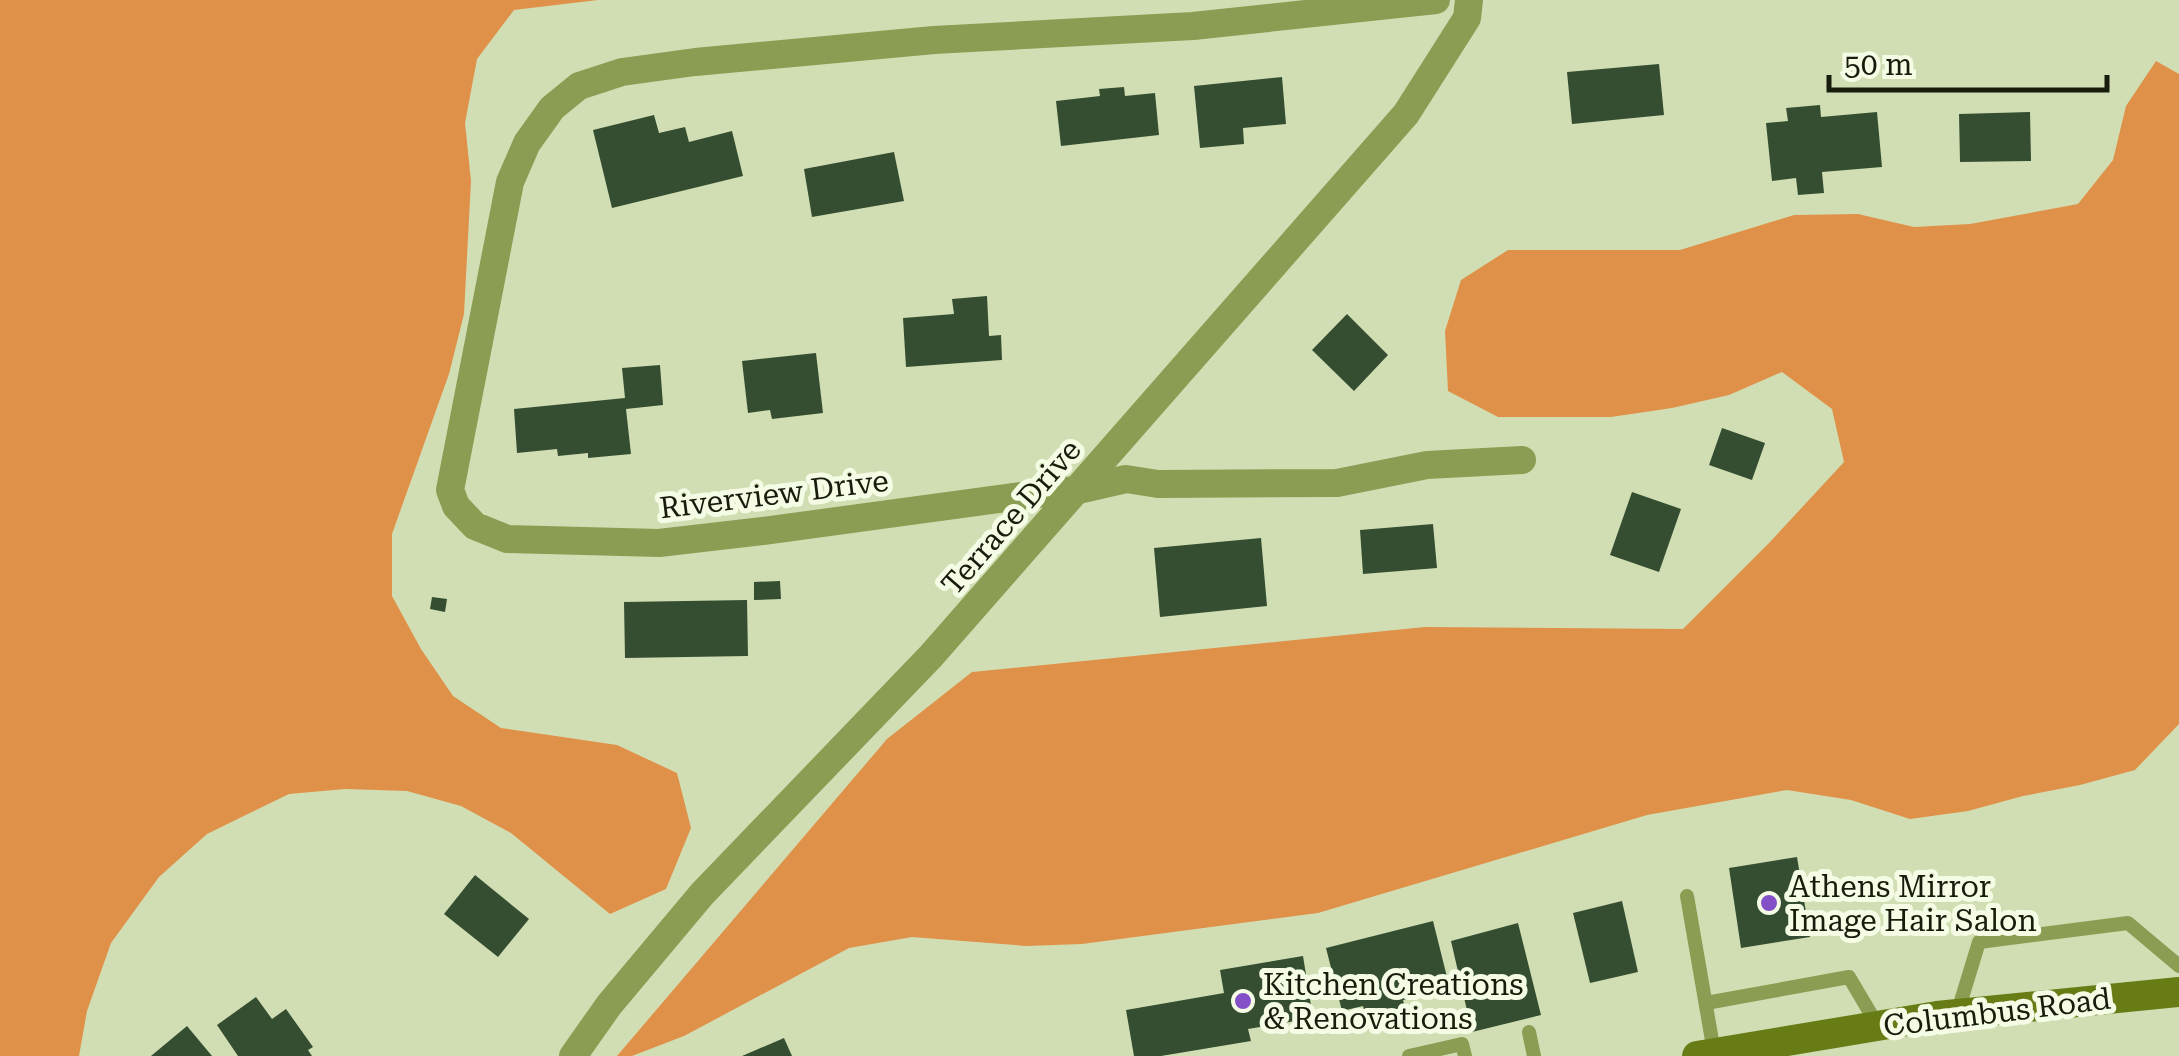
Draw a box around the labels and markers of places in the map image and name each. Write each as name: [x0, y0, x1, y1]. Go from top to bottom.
place label: Athens Mirror Image Hair Salon: [1789, 869, 2037, 938]
marker: Athens Mirror Image Hair Salon: [1758, 892, 1780, 914]
place label: Kitchen Creations & Renovations: [1263, 967, 1524, 1036]
marker: Kitchen Creations & Renovations: [1232, 990, 1254, 1012]

